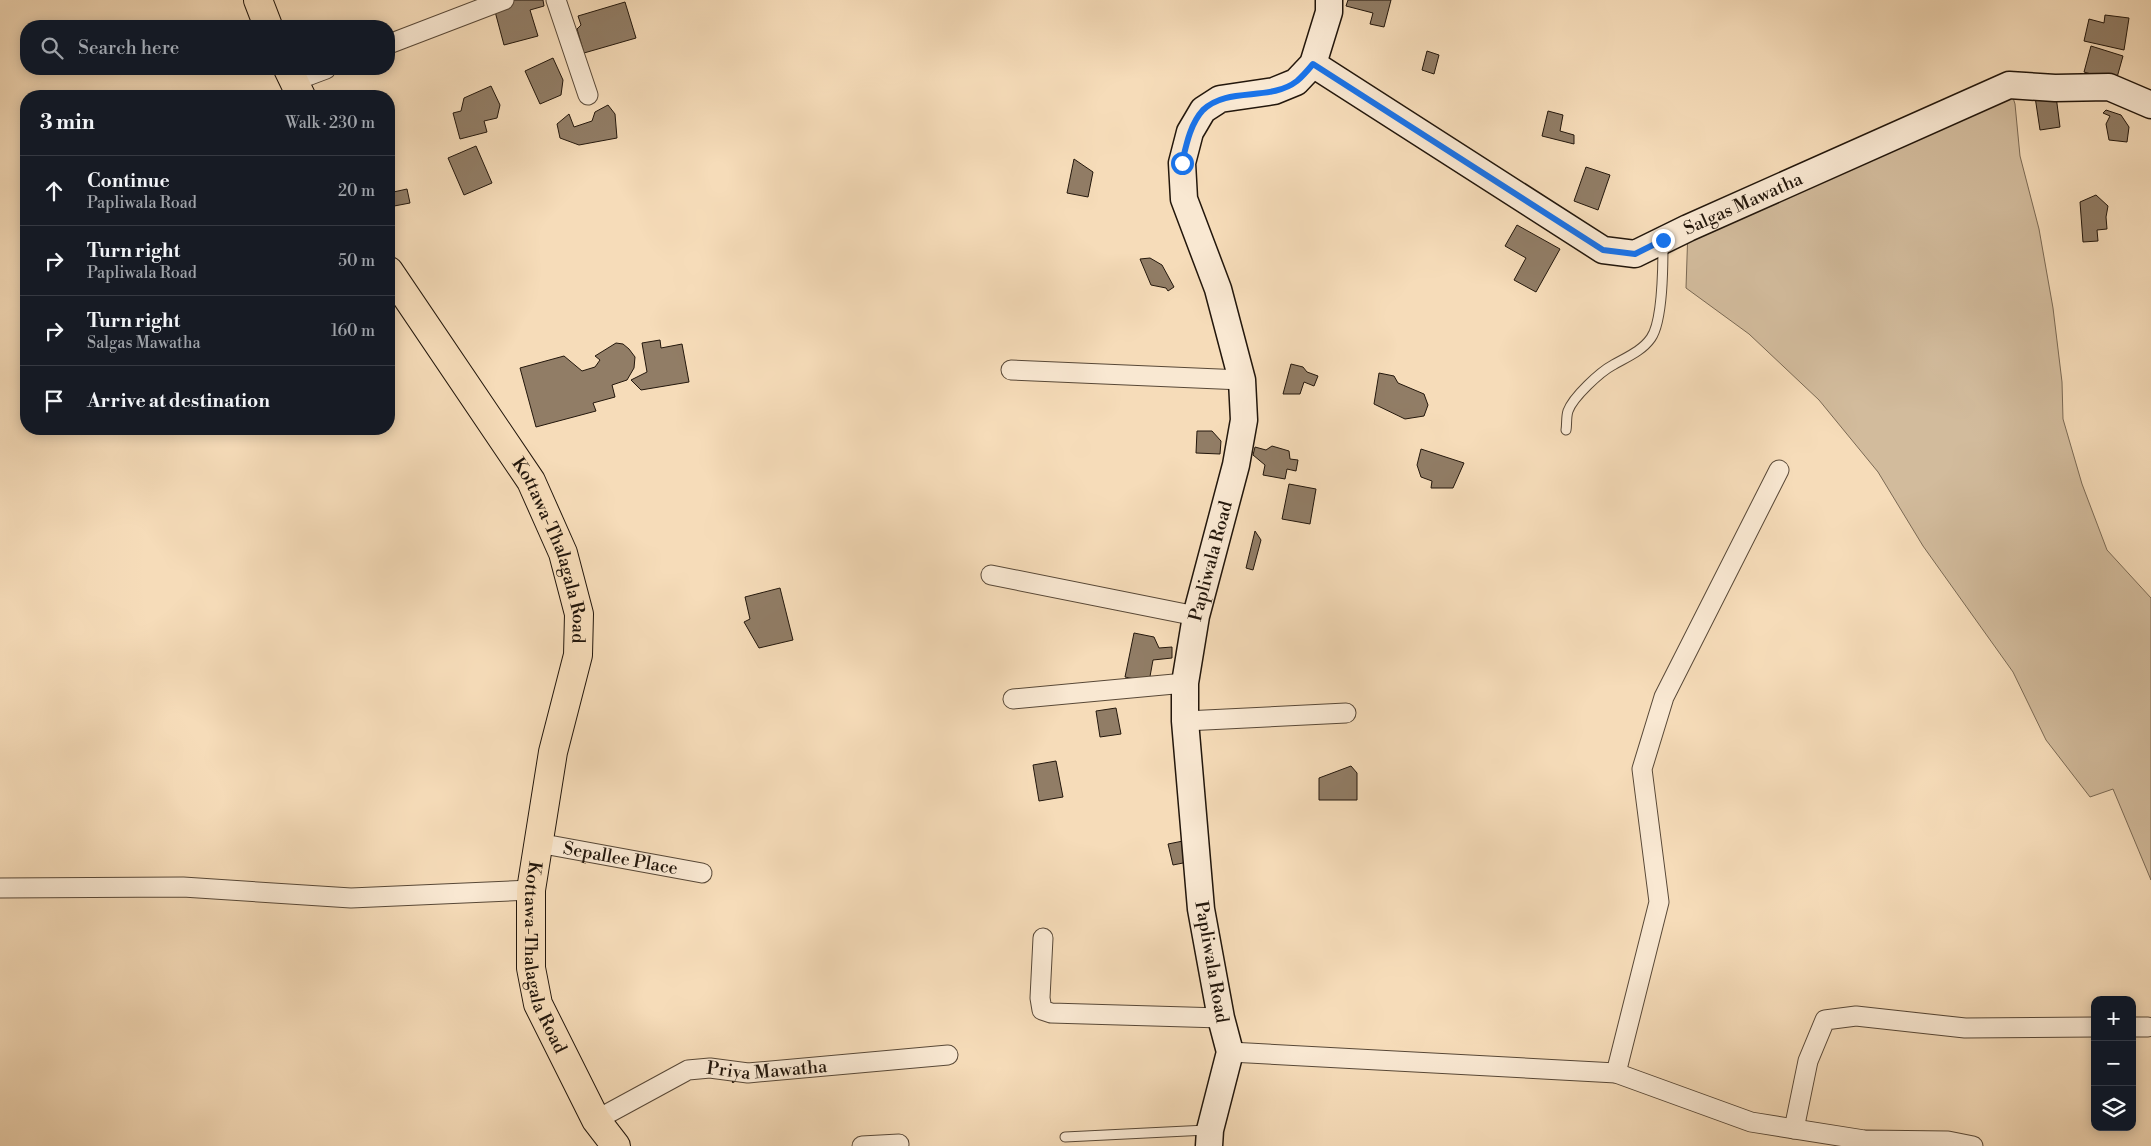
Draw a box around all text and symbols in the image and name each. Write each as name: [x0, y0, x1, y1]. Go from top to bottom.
search box: [20, 20, 395, 75]
icon: search: [38, 34, 66, 62]
text: Search here: [78, 36, 179, 60]
text: 3 min: [40, 110, 95, 136]
text: Walk · 230 m: [285, 113, 375, 133]
route start: [1171, 152, 1194, 175]
street label: Salgas Mawatha: [1680, 167, 1807, 240]
text: Continue: [87, 169, 170, 193]
icon: ahead: [40, 177, 68, 205]
text: 20 m: [338, 181, 375, 201]
text: Papliwala Road: [87, 193, 197, 213]
route end: [1652, 229, 1675, 252]
text: Turn right: [87, 239, 180, 263]
icon: right: [40, 247, 68, 275]
text: 50 m: [338, 251, 375, 271]
text: Papliwala Road: [87, 263, 197, 283]
text: Turn right: [87, 309, 180, 333]
icon: right: [40, 317, 68, 345]
text: 160 m: [331, 321, 375, 341]
text: Salgas Mawatha: [87, 333, 201, 353]
icon: arrive: [40, 387, 68, 415]
text: Arrive at destination: [87, 389, 270, 413]
street label: Kottawa-Thalagala Road: [506, 453, 590, 644]
street label: Papliwala Road: [1184, 498, 1238, 624]
street label: Sepallee Place: [561, 837, 680, 880]
street label: Kottawa-Thalagala Road: [519, 860, 572, 1058]
street label: Papliwala Road: [1189, 899, 1234, 1026]
map controls: [2091, 996, 2136, 1131]
button: +: [2091, 996, 2136, 1041]
button: −: [2091, 1041, 2136, 1086]
street label: Priya Mawatha: [705, 1055, 829, 1085]
button: layers: [2091, 1086, 2136, 1131]

